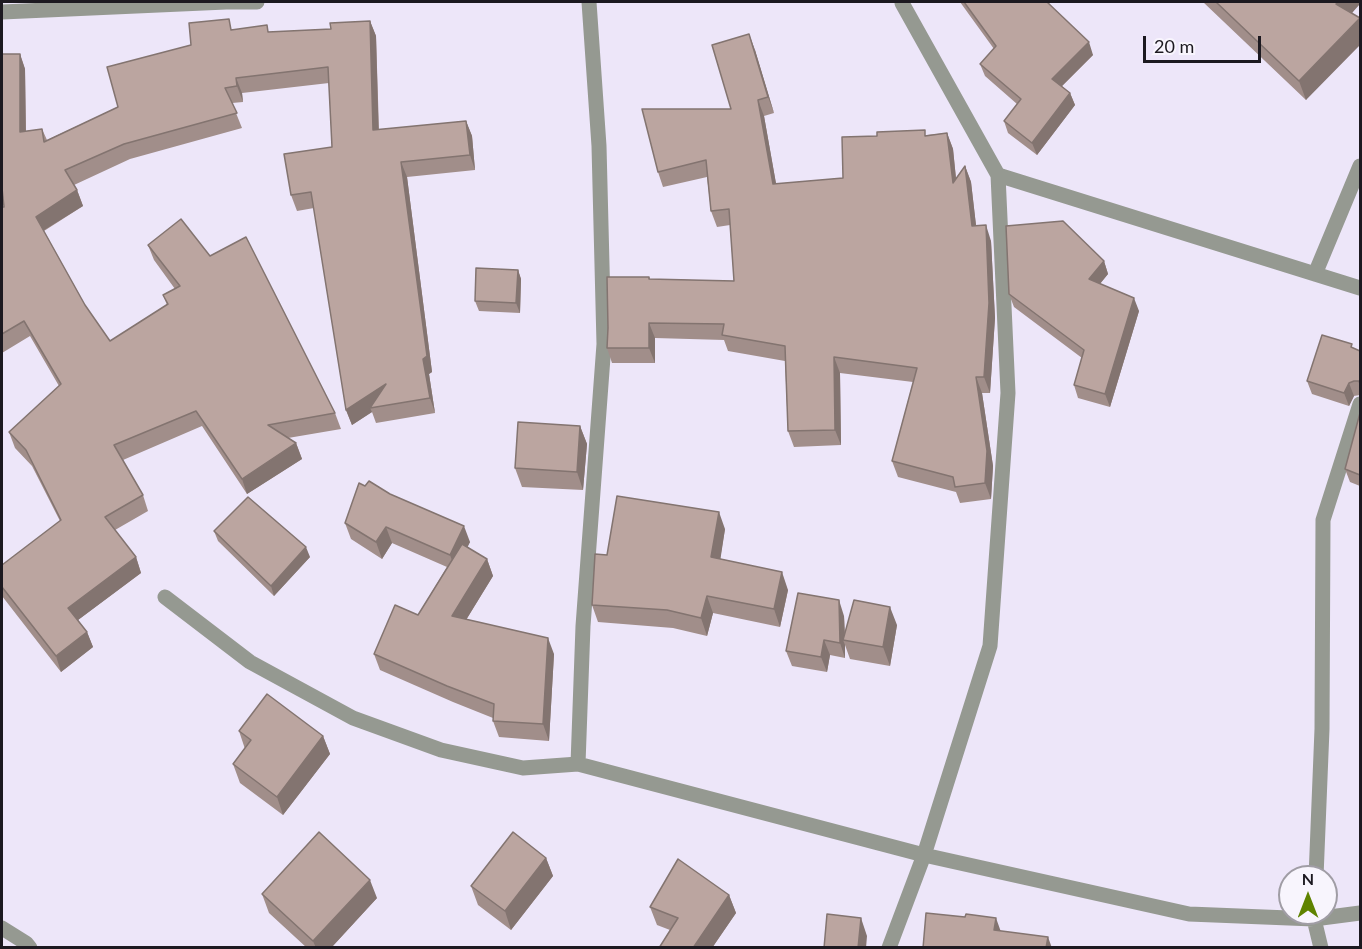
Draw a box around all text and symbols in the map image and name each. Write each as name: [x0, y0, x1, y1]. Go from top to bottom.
scale bar: [1146, 24, 1264, 62]
text: 20 m: [1154, 35, 1194, 57]
north arrow: [1278, 865, 1338, 925]
text: N: [1302, 869, 1314, 888]

